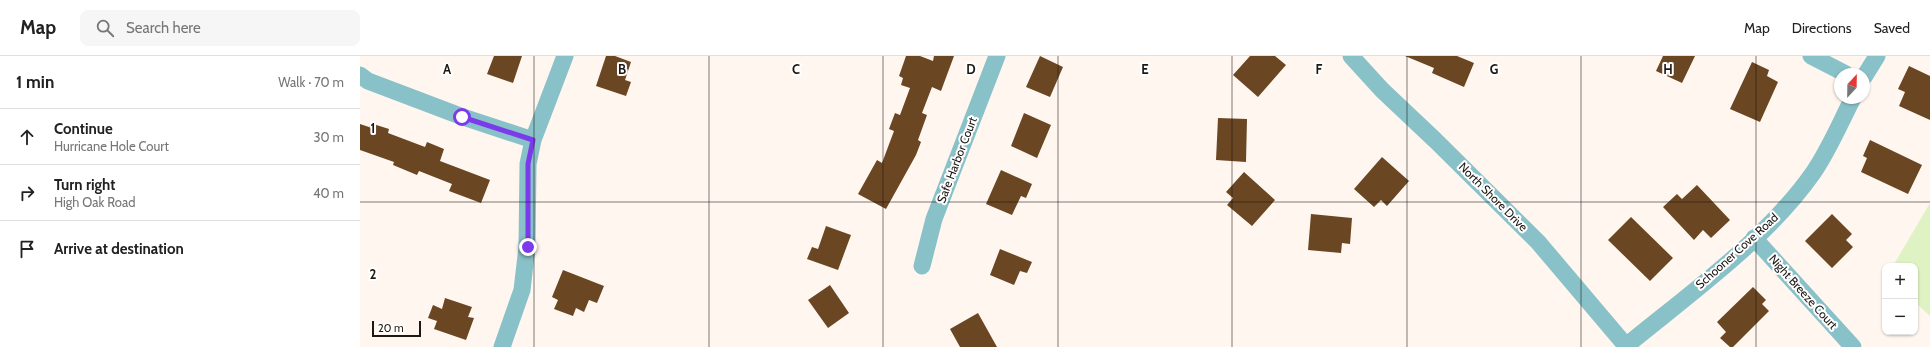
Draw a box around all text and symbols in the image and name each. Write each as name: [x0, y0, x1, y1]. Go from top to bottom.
search box: [80, 10, 360, 46]
text: Map: [20, 16, 56, 39]
icon: search: [94, 17, 116, 39]
text: Search here: [126, 19, 201, 37]
text: Map: [1744, 19, 1770, 37]
text: Directions: [1792, 19, 1852, 37]
text: Saved: [1874, 19, 1910, 37]
text: A: [443, 61, 452, 77]
text: B: [618, 61, 626, 77]
text: C: [792, 61, 800, 77]
text: D: [966, 61, 976, 77]
text: E: [1141, 61, 1149, 77]
text: F: [1316, 61, 1323, 77]
text: G: [1490, 61, 1499, 77]
text: H: [1663, 61, 1673, 77]
north arrow: [1834, 68, 1870, 104]
text: 1 min: [16, 72, 54, 92]
text: Walk · 70 m: [278, 74, 344, 90]
route start: [453, 108, 471, 126]
street label: Safe Harbor Court: [933, 115, 980, 205]
text: Continue: [54, 120, 113, 138]
text: 1: [371, 120, 375, 136]
icon: ahead: [16, 126, 38, 148]
text: 30 m: [314, 129, 344, 145]
text: Hurricane Hole Court: [54, 138, 169, 154]
street label: North Shore Drive: [1456, 159, 1531, 234]
text: Turn right: [54, 176, 115, 194]
icon: right: [16, 182, 38, 204]
text: 40 m: [313, 185, 344, 201]
text: High Oak Road: [54, 194, 135, 210]
street label: Schooner Cove Road: [1692, 210, 1781, 292]
icon: arrive: [16, 238, 38, 260]
route end: [519, 238, 537, 256]
text: Arrive at destination: [54, 240, 184, 258]
street label: Night Breeze Court: [1766, 251, 1841, 332]
map controls: [1882, 263, 1918, 335]
button: +: [1882, 263, 1918, 299]
text: 2: [370, 266, 377, 282]
button: −: [1882, 299, 1918, 335]
scale bar: [372, 319, 421, 338]
text: 20 m: [378, 321, 404, 335]

